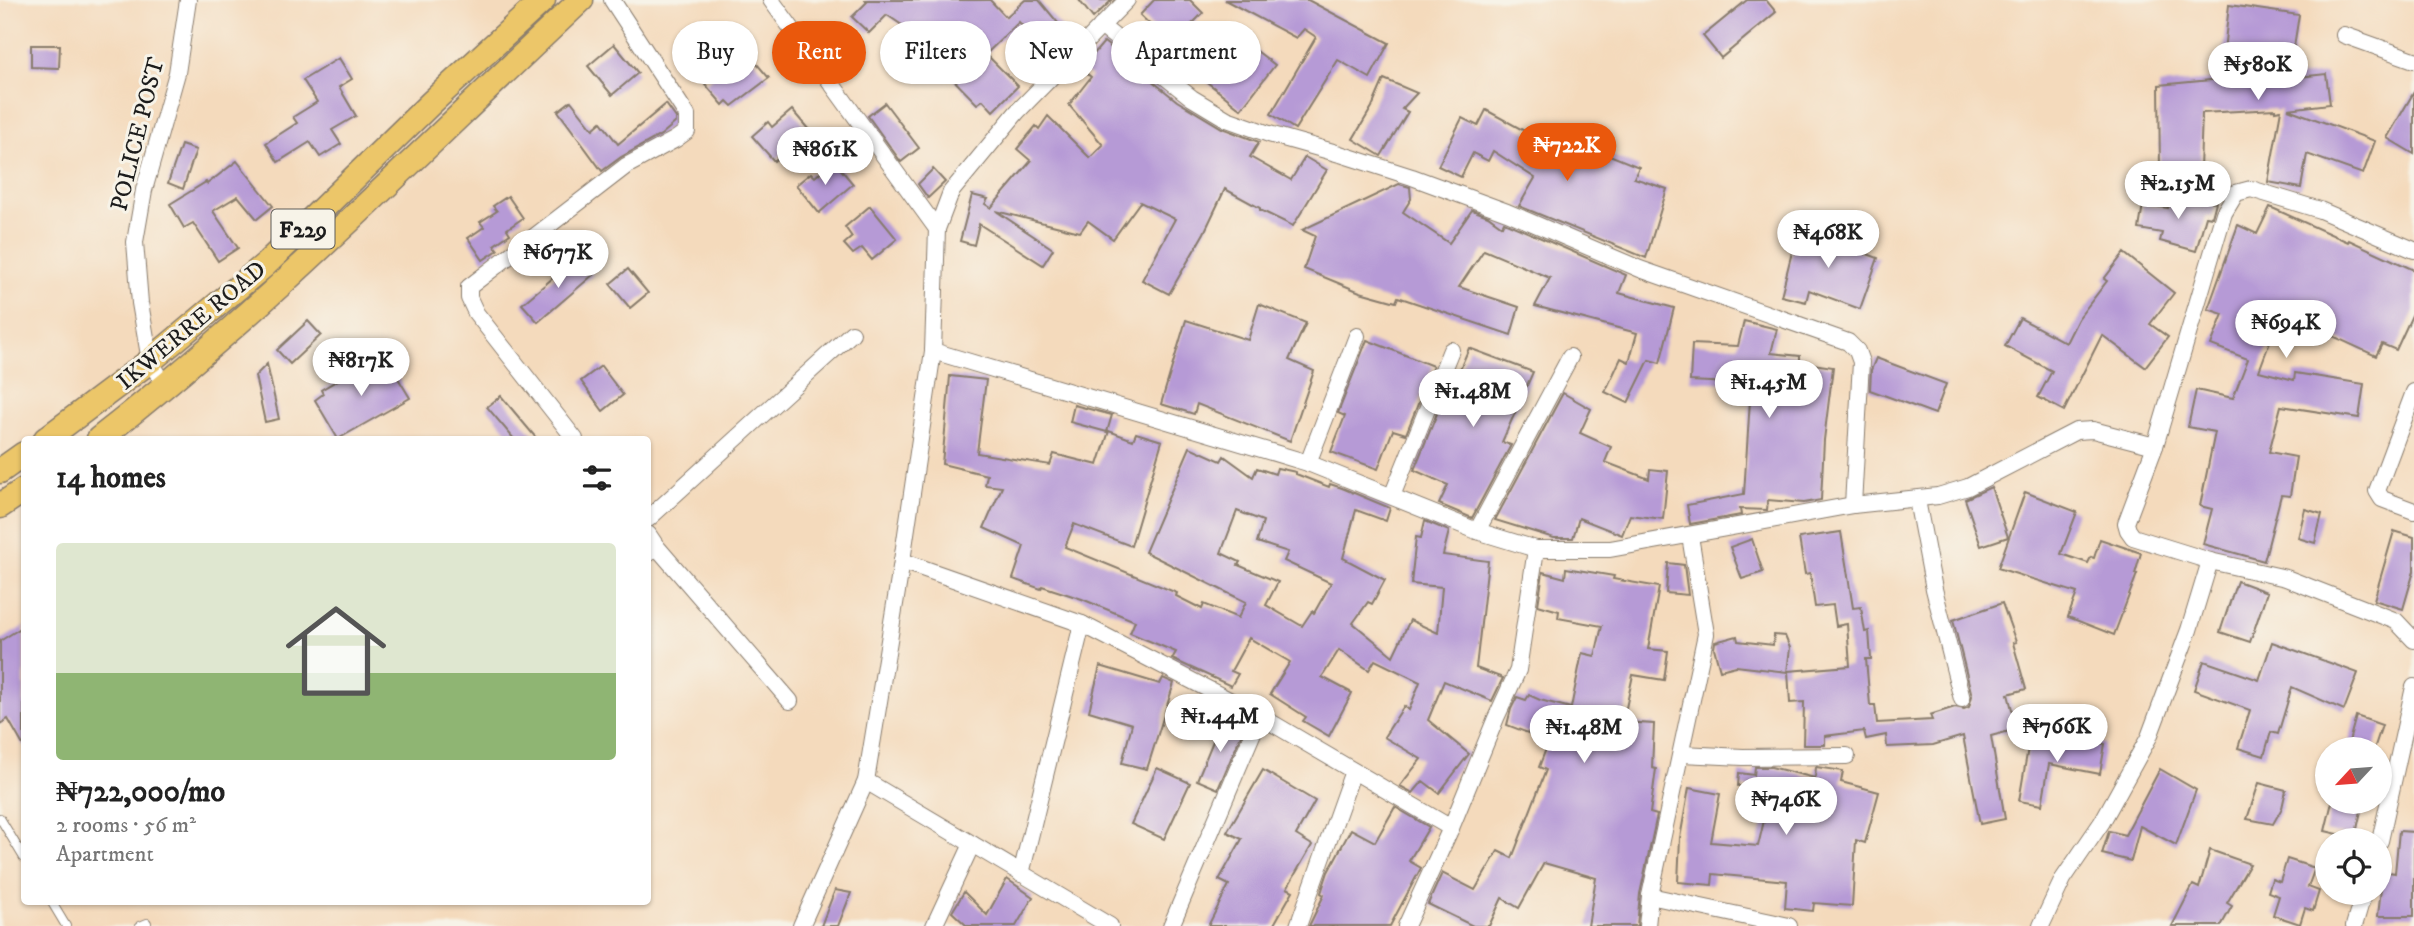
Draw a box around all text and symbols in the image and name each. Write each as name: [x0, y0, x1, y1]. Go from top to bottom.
chip: Buy: [672, 21, 758, 84]
chip: Rent: [772, 21, 866, 84]
chip: Filters: [880, 21, 991, 84]
chip: New: [1005, 21, 1097, 84]
chip: Apartment: [1111, 21, 1261, 84]
pin: ₦580K: [2209, 42, 2307, 102]
text: ₦580K: [2224, 50, 2292, 79]
street label: POLICE POST: [104, 54, 172, 214]
pin: ₦722K: [1518, 124, 1616, 183]
pin: ₦861K: [776, 128, 874, 187]
text: ₦722K: [1533, 131, 1601, 160]
text: ₦861K: [793, 135, 857, 164]
pin: ₦2.15M: [2121, 162, 2235, 221]
text: ₦2.15M: [2141, 169, 2215, 198]
road number: F229: [272, 210, 334, 248]
pin: ₦468K: [1779, 210, 1877, 270]
text: ₦468K: [1793, 218, 1863, 247]
pin: ₦677K: [509, 230, 607, 290]
text: ₦677K: [524, 238, 592, 267]
street label: IKWERRE ROAD: [111, 255, 272, 397]
pin: ₦694K: [2237, 300, 2335, 360]
text: ₦694K: [2251, 308, 2321, 337]
pin: ₦817K: [312, 338, 410, 398]
text: ₦817K: [329, 346, 393, 375]
pin: ₦1.45M: [1712, 360, 1826, 420]
text: ₦1.45M: [1731, 368, 1807, 397]
pin: ₦1.48M: [1416, 370, 1530, 429]
text: ₦1.48M: [1435, 377, 1511, 406]
icon: filters: [578, 459, 616, 497]
text: 14 homes: [56, 460, 166, 497]
icon: home: [273, 588, 399, 714]
pin: ₦1.44M: [1163, 694, 1277, 754]
text: ₦1.44M: [1181, 702, 1259, 731]
pin: ₦766K: [2008, 704, 2106, 764]
pin: ₦1.48M: [1527, 706, 1641, 765]
text: ₦766K: [2023, 712, 2091, 741]
text: ₦1.48M: [1546, 713, 1622, 742]
north arrow: [2315, 737, 2392, 814]
map controls: [2315, 737, 2392, 905]
text: ₦722,000/mo: [56, 774, 225, 811]
pin: ₦746K: [1737, 778, 1835, 837]
text: ₦746K: [1751, 785, 1821, 814]
text: 2 rooms · 56 m²: [56, 811, 196, 840]
button: locate: [2315, 828, 2392, 905]
text: Apartment: [56, 840, 154, 869]

